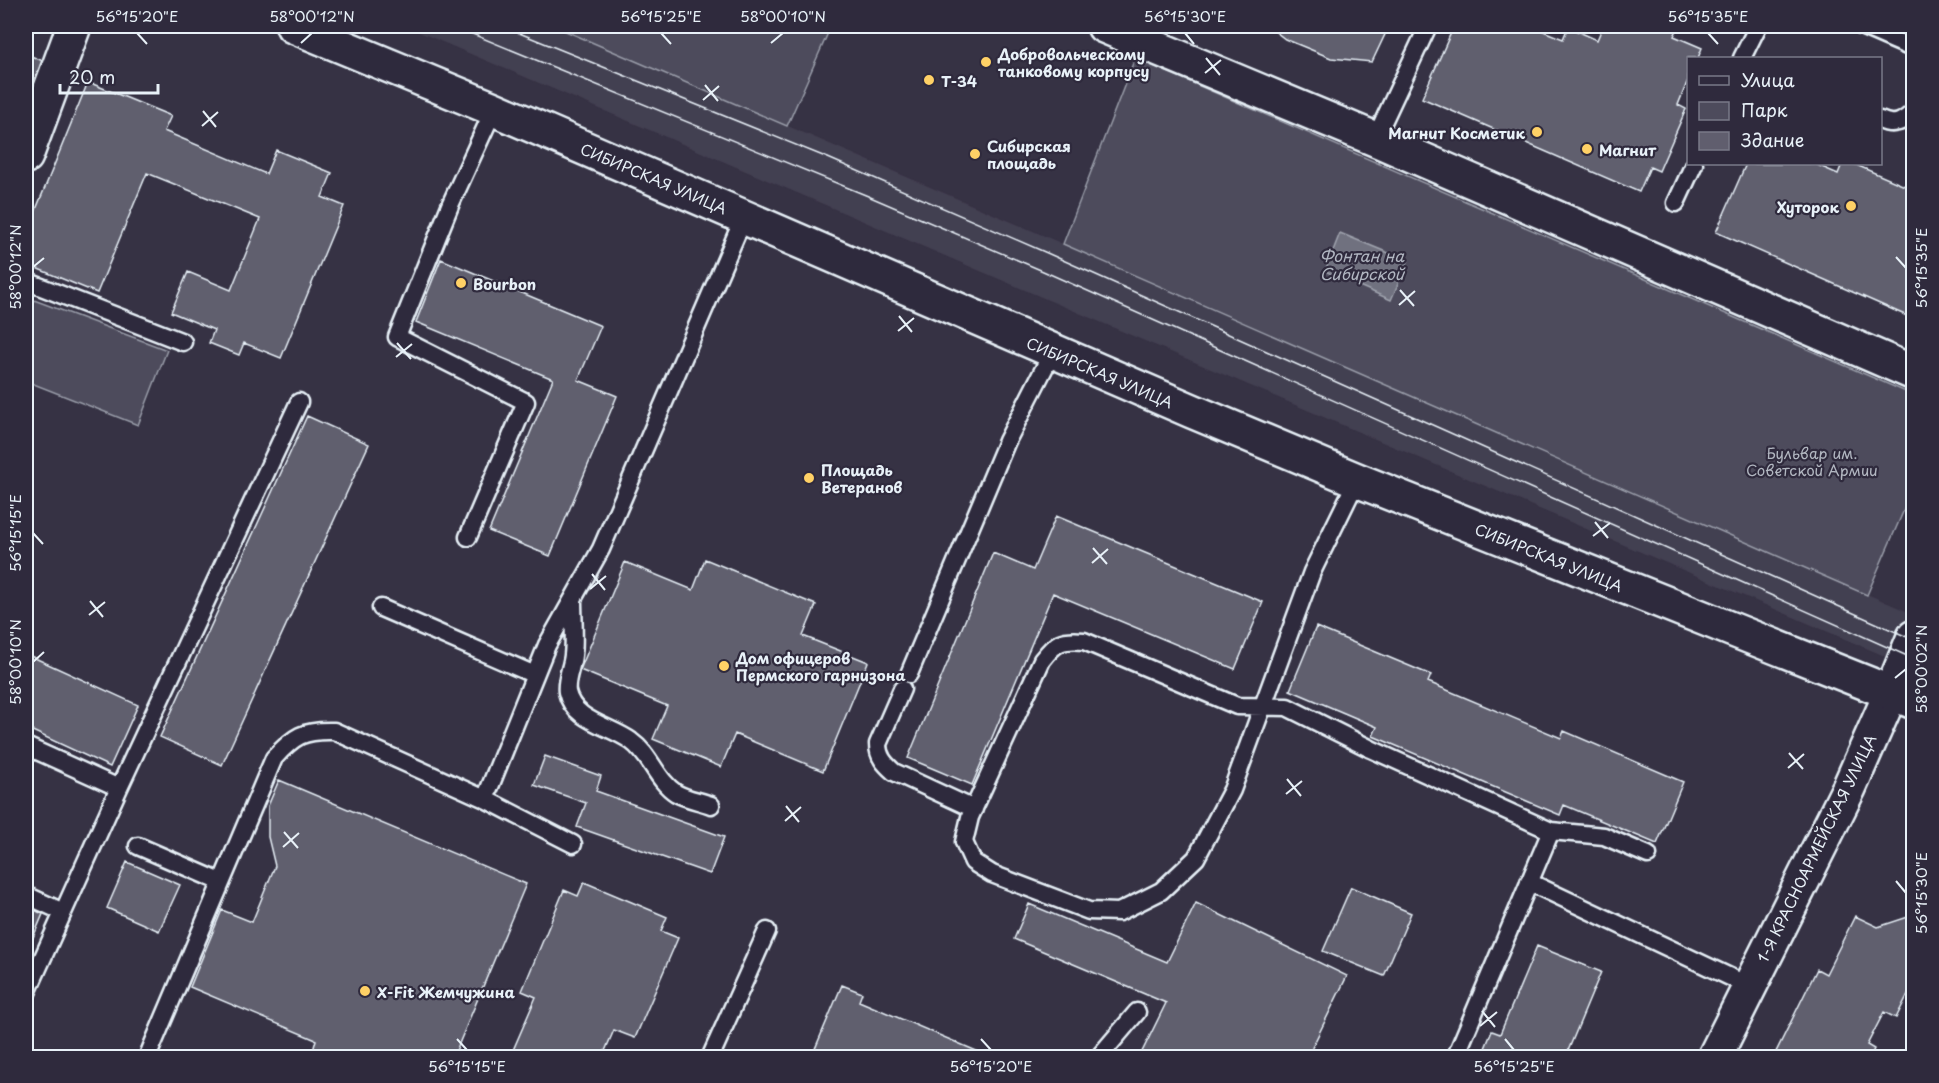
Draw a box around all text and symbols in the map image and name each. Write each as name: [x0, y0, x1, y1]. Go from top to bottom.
text: 56°15'20"E: [96, 4, 178, 27]
text: 58°00'12"N: [269, 4, 355, 27]
text: 56°15'25"E: [620, 4, 702, 27]
text: 58°00'10"N: [740, 4, 826, 27]
text: 56°15'30"E: [1144, 4, 1226, 27]
text: 56°15'35"E: [1668, 4, 1748, 27]
place label: Добровольческому танковому корпусу: [997, 42, 1149, 82]
marker: Добровольческому танковому корпусу: [979, 55, 993, 69]
scale bar: [60, 57, 158, 95]
legend: [1687, 57, 1882, 165]
text: 20 m: [69, 63, 115, 90]
text: Улица: [1741, 66, 1795, 93]
place label: T-34: [941, 69, 977, 92]
marker: T-34: [922, 73, 936, 87]
text: Парк: [1741, 96, 1788, 123]
place label: Магнит Косметик: [1388, 121, 1525, 144]
marker: Магнит Косметик: [1530, 125, 1544, 139]
text: Здание: [1741, 126, 1804, 153]
place label: Сибирская площадь: [987, 134, 1071, 174]
street label: СИБИРСКАЯ УЛИЦА: [577, 137, 731, 219]
place label: Магнит: [1599, 138, 1657, 161]
marker: Магнит: [1580, 142, 1594, 156]
marker: Сибирская площадь: [968, 147, 982, 161]
place label: Хуторок: [1777, 195, 1839, 218]
marker: Хуторок: [1844, 199, 1858, 213]
text: 58°00'12"N: [3, 224, 26, 310]
text: 56°15'35"E: [1909, 228, 1932, 308]
water label: Фонтан на Сибирской: [1320, 243, 1406, 285]
place label: Bourbon: [473, 272, 536, 295]
marker: Bourbon: [454, 276, 468, 290]
street label: СИБИРСКАЯ УЛИЦА: [1023, 331, 1177, 413]
park label: Бульвар им. Советской Армии: [1746, 441, 1878, 481]
place label: Площадь Ветеранов: [821, 458, 903, 498]
marker: Площадь Ветеранов: [802, 471, 816, 485]
text: 56°15'15"E: [3, 494, 26, 572]
street label: СИБИРСКАЯ УЛИЦА: [1472, 517, 1626, 597]
text: 58°00'10"N: [3, 619, 26, 705]
text: 58°00'02"N: [1909, 624, 1932, 714]
place label: Дом офицеров Пермского гарнизона: [735, 646, 906, 686]
marker: Дом офицеров Пермского гарнизона: [717, 659, 731, 673]
street label: 1-Я КРАСНОАРМЕЙСКАЯ УЛИЦА: [1751, 730, 1881, 966]
text: 56°15'30"E: [1909, 852, 1932, 934]
place label: X-Fit Жемчужина: [376, 980, 515, 1003]
marker: X-Fit Жемчужина: [358, 984, 372, 998]
text: 56°15'15"E: [428, 1054, 506, 1077]
text: 56°15'20"E: [950, 1054, 1032, 1077]
text: 56°15'25"E: [1473, 1054, 1555, 1077]

